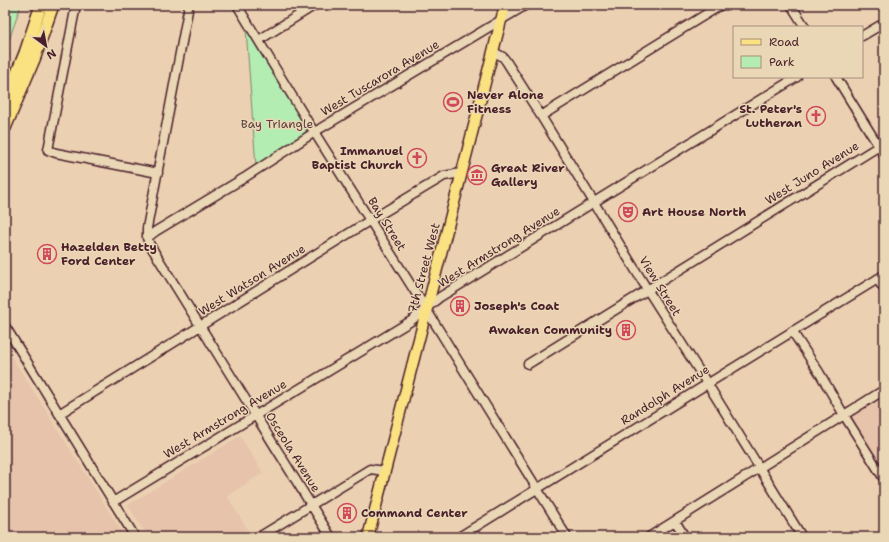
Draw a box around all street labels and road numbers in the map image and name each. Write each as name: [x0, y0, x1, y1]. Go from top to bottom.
street label: West Tuscarora Avenue: [318, 36, 442, 120]
street label: West Juno Avenue: [762, 138, 862, 208]
street label: Bay Street: [364, 194, 410, 254]
street label: West Armstrong Avenue: [435, 203, 563, 291]
street label: 7th Street West: [404, 221, 444, 315]
street label: West Watson Avenue: [196, 241, 309, 319]
street label: View Street: [635, 253, 685, 319]
street label: Randolph Avenue: [618, 361, 713, 429]
street label: West Armstrong Avenue: [160, 376, 290, 462]
street label: Osceola Avenue: [262, 409, 324, 495]

